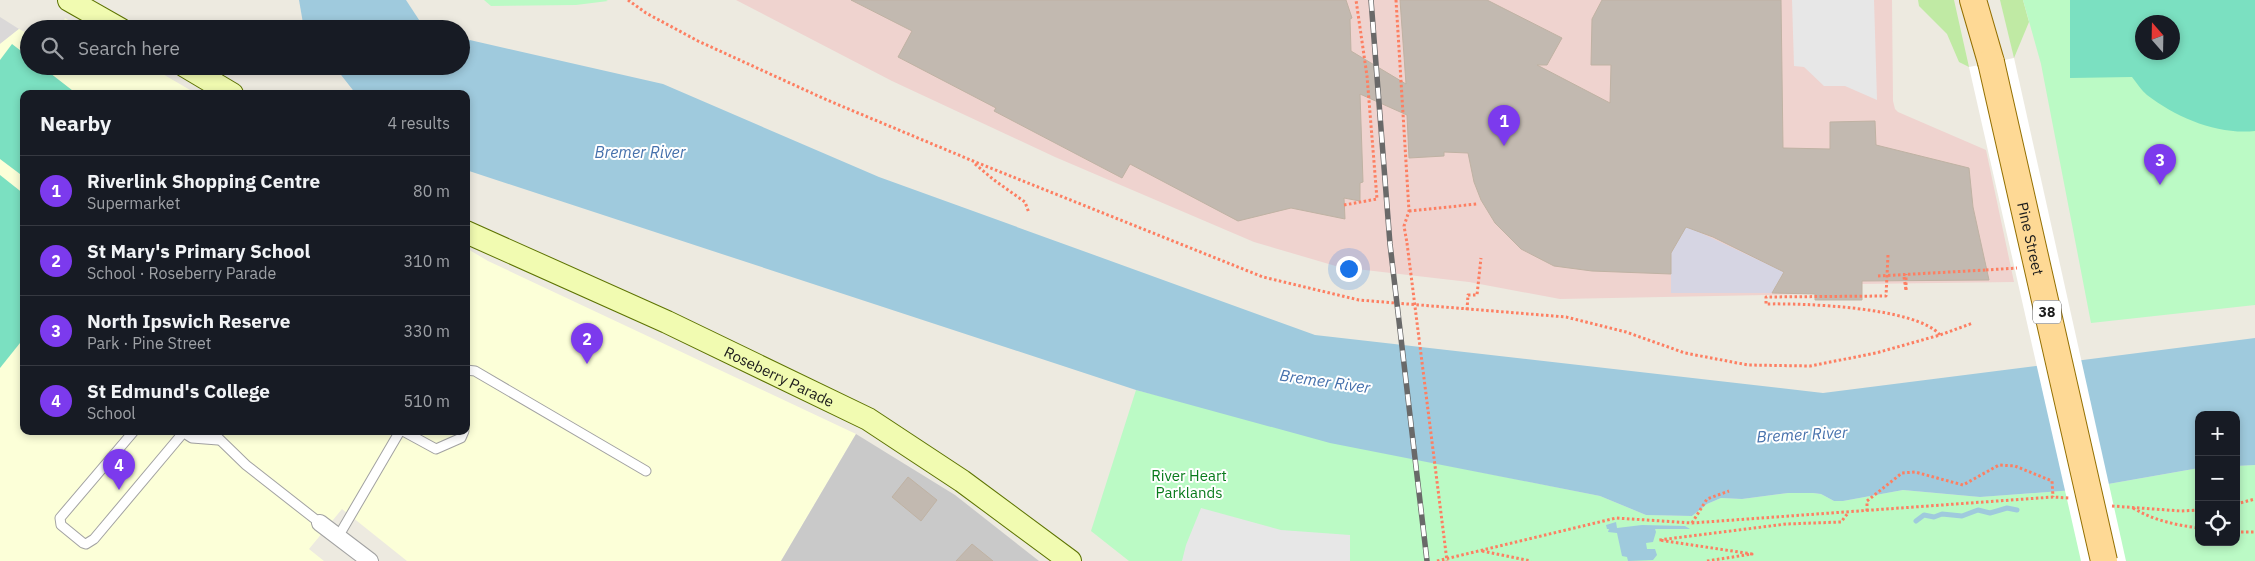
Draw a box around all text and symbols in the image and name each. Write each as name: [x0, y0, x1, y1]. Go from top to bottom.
north arrow: [2135, 15, 2180, 60]
search box: [20, 20, 470, 75]
icon: search: [38, 34, 66, 62]
text: Search here: [78, 36, 180, 60]
pin: 1: [1488, 105, 1520, 146]
text: Nearby: [40, 109, 111, 137]
text: 4 results: [387, 113, 450, 133]
water label: Bremer River: [594, 142, 687, 162]
pin: 3: [2144, 144, 2176, 185]
text: Riverlink Shopping Centre: [87, 169, 320, 193]
text: 1: [51, 181, 61, 201]
text: 80 m: [413, 181, 450, 201]
text: Supermarket: [87, 193, 180, 213]
street label: Pine Street: [2013, 200, 2048, 277]
text: St Mary's Primary School: [87, 239, 310, 263]
text: 2: [51, 251, 61, 271]
text: 310 m: [403, 251, 450, 271]
your location: [1336, 256, 1362, 282]
text: School · Roseberry Parade: [87, 263, 276, 283]
road number: 38: [2033, 300, 2061, 324]
text: North Ipswich Reserve: [87, 309, 291, 333]
text: 3: [51, 321, 61, 341]
text: 330 m: [403, 321, 450, 341]
pin: 2: [571, 323, 603, 364]
text: Park · Pine Street: [87, 333, 211, 353]
street label: Roseberry Parade: [721, 342, 838, 411]
water label: Bremer River: [1278, 365, 1373, 397]
text: St Edmund's College: [87, 379, 270, 403]
text: 4: [51, 391, 61, 411]
text: 510 m: [403, 391, 450, 411]
text: School: [87, 403, 136, 423]
map controls: [2195, 411, 2240, 546]
button: +: [2195, 411, 2240, 456]
water label: Bremer River: [1756, 422, 1849, 446]
pin: 4: [103, 449, 135, 490]
button: −: [2195, 456, 2240, 501]
park label: River Heart Parklands: [1151, 466, 1227, 502]
button: locate: [2195, 501, 2240, 546]

